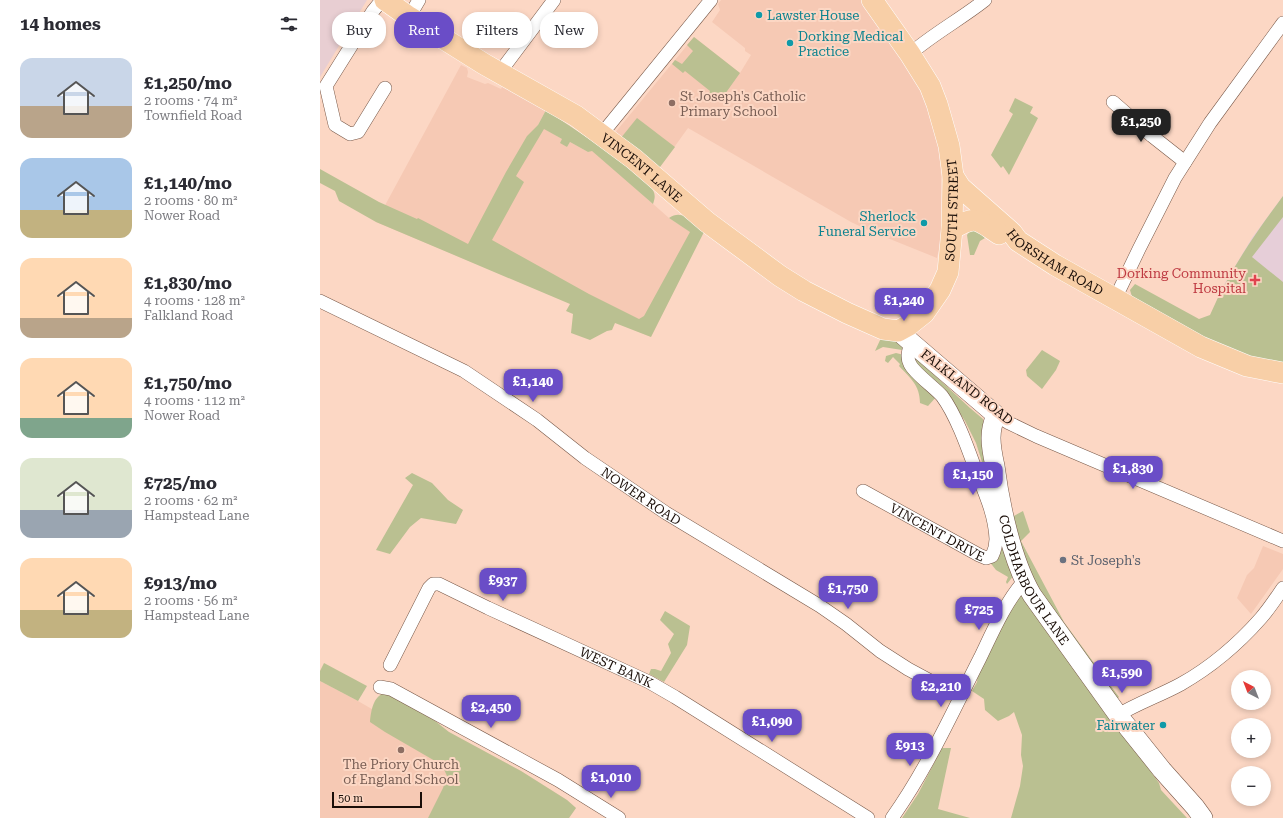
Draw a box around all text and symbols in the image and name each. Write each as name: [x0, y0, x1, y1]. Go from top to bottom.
place label: Lawster House: [767, 8, 859, 23]
marker: Lawster House: [754, 10, 764, 20]
chip: Buy: [332, 12, 386, 48]
chip: Rent: [394, 12, 454, 48]
chip: Filters: [462, 12, 532, 48]
chip: New: [540, 12, 598, 48]
icon: filters: [278, 13, 300, 35]
text: 14 homes: [20, 14, 101, 34]
place label: Dorking Medical Practice: [798, 29, 903, 59]
marker: Dorking Medical Practice: [785, 38, 795, 48]
text: £1,250/mo: [144, 73, 232, 93]
icon: home: [52, 74, 100, 122]
place label: St Joseph's Catholic Primary School: [680, 89, 806, 119]
text: 2 rooms · 74 m²: [144, 93, 238, 108]
marker: St Joseph's Catholic Primary School: [667, 98, 677, 108]
text: Townfield Road: [144, 108, 242, 123]
pin: £1,250: [1108, 109, 1174, 143]
text: £1,250: [1121, 114, 1161, 129]
street label: VINCENT LANE: [598, 130, 685, 205]
street label: SOUTH STREET: [942, 157, 961, 262]
text: £1,140/mo: [144, 173, 232, 193]
icon: home: [52, 174, 100, 222]
text: 2 rooms · 80 m²: [144, 193, 238, 208]
text: Nower Road: [144, 208, 220, 223]
place label: Sherlock Funeral Service: [818, 209, 916, 239]
marker: Sherlock Funeral Service: [919, 218, 929, 228]
street label: HORSHAM ROAD: [1004, 226, 1106, 298]
place label: Dorking Community Hospital: [1117, 266, 1246, 296]
text: £1,830/mo: [144, 273, 232, 293]
icon: home: [52, 274, 100, 322]
marker: Dorking Community Hospital: [1249, 274, 1261, 286]
pin: £1,240: [871, 288, 937, 322]
text: 4 rooms · 128 m²: [144, 293, 245, 308]
text: £1,240: [884, 293, 924, 308]
text: Falkland Road: [144, 308, 233, 323]
street label: FALKLAND ROAD: [918, 346, 1016, 428]
pin: £1,140: [500, 369, 566, 403]
text: £1,750/mo: [144, 373, 232, 393]
icon: home: [52, 374, 100, 422]
text: £1,140: [513, 374, 553, 389]
text: 4 rooms · 112 m²: [144, 393, 245, 408]
text: Nower Road: [144, 408, 220, 423]
pin: £1,830: [1100, 456, 1166, 490]
text: £1,830: [1113, 461, 1153, 476]
pin: £1,150: [940, 462, 1006, 496]
street label: NOWER ROAD: [598, 464, 684, 528]
text: £1,150: [953, 467, 993, 482]
text: £725/mo: [144, 473, 217, 493]
icon: home: [52, 474, 100, 522]
text: 2 rooms · 62 m²: [144, 493, 238, 508]
street label: VINCENT DRIVE: [887, 500, 987, 564]
text: Hampstead Lane: [144, 508, 249, 523]
street label: COLDHARBOUR LANE: [996, 513, 1073, 648]
place label: St Joseph's: [1071, 553, 1141, 568]
marker: St Joseph's: [1058, 555, 1068, 565]
pin: £937: [479, 568, 527, 602]
text: £913/mo: [144, 573, 217, 593]
text: £937: [488, 573, 518, 588]
icon: home: [52, 574, 100, 622]
pin: £1,750: [815, 576, 881, 610]
text: £1,750: [828, 581, 868, 596]
text: 2 rooms · 56 m²: [144, 593, 238, 608]
pin: £725: [955, 597, 1003, 631]
text: £725: [964, 602, 994, 617]
text: Hampstead Lane: [144, 608, 249, 623]
street label: WEST BANK: [577, 644, 656, 691]
pin: £1,590: [1089, 660, 1155, 694]
text: £1,590: [1102, 665, 1142, 680]
north arrow: [1231, 670, 1271, 710]
map controls: [1231, 670, 1271, 806]
pin: £2,210: [908, 674, 974, 708]
text: £2,210: [921, 679, 961, 694]
pin: £2,450: [458, 695, 524, 729]
text: £2,450: [471, 700, 511, 715]
pin: £1,090: [739, 709, 805, 743]
text: £1,090: [752, 714, 792, 729]
place label: Fairwater: [1096, 718, 1156, 733]
button: +: [1231, 718, 1271, 758]
marker: Fairwater: [1158, 720, 1168, 730]
pin: £913: [886, 733, 934, 767]
text: £913: [895, 738, 925, 753]
marker: The Priory Church of England School: [396, 745, 406, 755]
place label: The Priory Church of England School: [343, 757, 460, 787]
pin: £1,010: [578, 765, 644, 799]
button: −: [1231, 766, 1271, 806]
text: £1,010: [591, 770, 631, 785]
scale bar: [332, 790, 422, 809]
text: 50 m: [338, 792, 363, 805]

